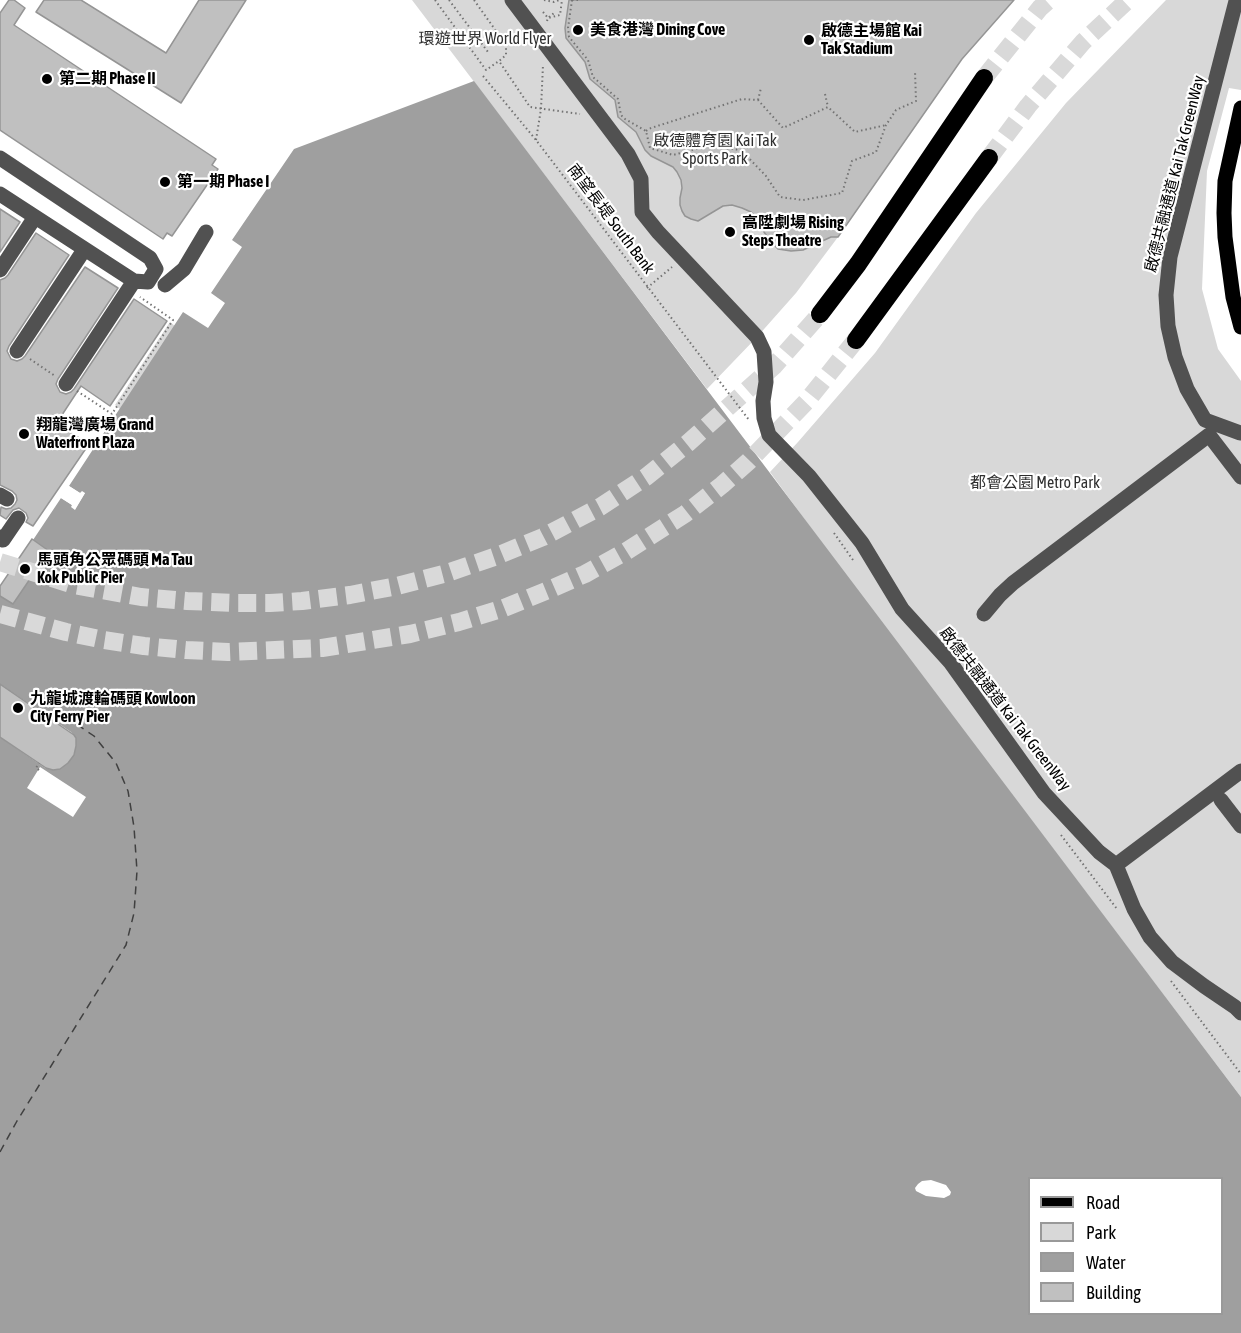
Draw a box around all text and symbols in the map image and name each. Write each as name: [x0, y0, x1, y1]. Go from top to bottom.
place label: 美食港灣 Dining Cove: [590, 20, 725, 40]
place label: 啟德主場館 Kai Tak Stadium: [821, 21, 922, 59]
marker: 美食港灣 Dining Cove: [571, 23, 585, 37]
park label: 環遊世界 World Flyer: [419, 29, 551, 49]
marker: 啟德主場館 Kai Tak Stadium: [802, 33, 816, 47]
place label: 第二期 Phase II: [59, 69, 155, 89]
marker: 第二期 Phase II: [40, 72, 54, 86]
street label: 啟德共融通道 Kai Tak GreenWay: [1141, 74, 1209, 274]
park label: 啟德體育園 Kai Tak Sports Park: [653, 131, 777, 169]
street label: 南望長堤 South Bank: [563, 160, 659, 278]
place label: 第一期 Phase I: [177, 172, 269, 192]
marker: 第一期 Phase I: [158, 175, 172, 189]
place label: 高陞劇場 Rising Steps Theatre: [742, 213, 844, 251]
marker: 高陞劇場 Rising Steps Theatre: [723, 225, 737, 239]
place label: 翔龍灣廣場 Grand Waterfront Plaza: [36, 415, 154, 453]
marker: 翔龍灣廣場 Grand Waterfront Plaza: [17, 427, 31, 441]
park label: 都會公園 Metro Park: [970, 473, 1100, 493]
place label: 馬頭角公眾碼頭 Ma Tau Kok Public Pier: [37, 550, 193, 588]
marker: 馬頭角公眾碼頭 Ma Tau Kok Public Pier: [18, 562, 32, 576]
street label: 啟德共融通道 Kai Tak GreenWay: [935, 623, 1075, 795]
place label: 九龍城渡輪碼頭 Kowloon City Ferry Pier: [30, 689, 196, 727]
marker: 九龍城渡輪碼頭 Kowloon City Ferry Pier: [11, 701, 25, 715]
legend: [1028, 1177, 1223, 1315]
text: Road: [1086, 1192, 1120, 1213]
text: Park: [1086, 1222, 1116, 1243]
text: Water: [1086, 1252, 1125, 1273]
text: Building: [1086, 1282, 1141, 1303]

